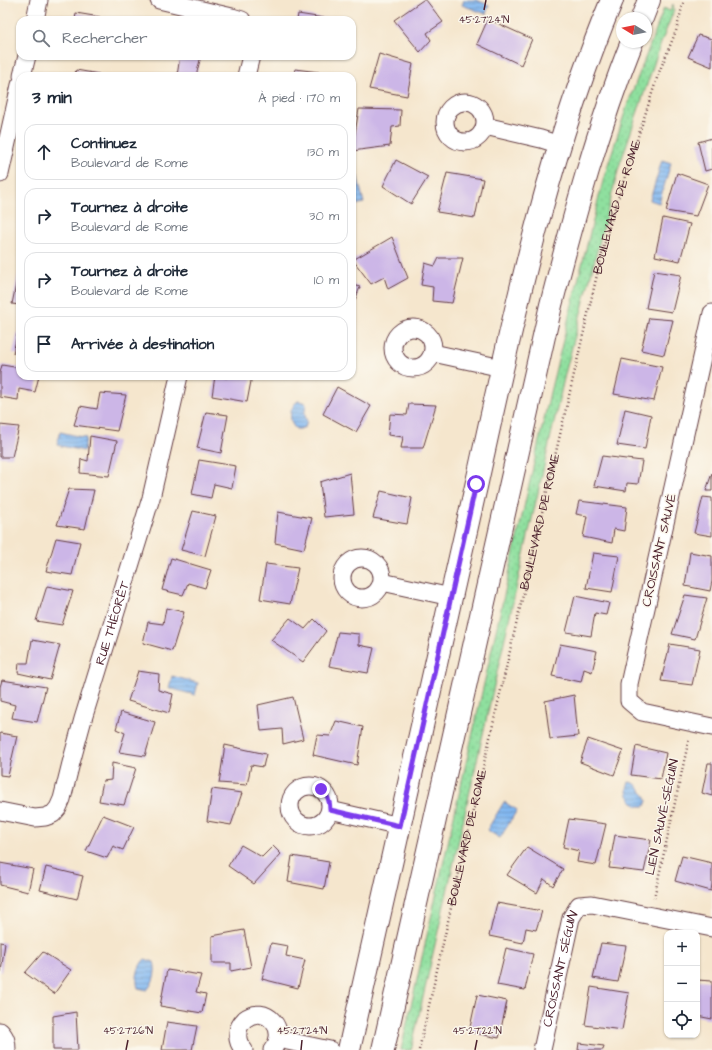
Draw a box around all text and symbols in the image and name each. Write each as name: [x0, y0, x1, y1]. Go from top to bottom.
north arrow: [616, 12, 652, 48]
text: 45°27'24"N: [459, 13, 509, 27]
search box: [16, 16, 356, 60]
icon: search: [30, 27, 52, 49]
text: Rechercher: [62, 28, 147, 49]
text: 3 min: [32, 86, 72, 110]
text: À pied · 170 m: [258, 89, 340, 107]
text: Continuez: [71, 133, 137, 154]
street label: BOULEVARD DE ROME: [589, 137, 645, 276]
icon: ahead: [33, 141, 55, 163]
text: 130 m: [307, 143, 339, 161]
text: Boulevard de Rome: [71, 154, 188, 172]
text: Tournez à droite: [71, 197, 188, 218]
icon: right: [33, 205, 55, 227]
text: 30 m: [309, 207, 339, 225]
text: Boulevard de Rome: [71, 218, 188, 236]
text: Tournez à droite: [71, 261, 188, 282]
icon: right: [33, 269, 55, 291]
text: 10 m: [314, 271, 339, 289]
text: Boulevard de Rome: [71, 282, 188, 300]
icon: arrive: [33, 333, 55, 355]
text: Arrivée à destination: [71, 334, 214, 355]
street label: BOULEVARD DE ROME: [515, 452, 564, 592]
route start: [467, 475, 485, 493]
street label: CROISSANT SAUVÉ: [637, 491, 681, 608]
street label: RUE THÉORÊT: [91, 578, 134, 667]
street label: LIEN SAUVÉ-SÉGUIN: [641, 757, 683, 877]
street label: BOULEVARD DE ROME: [443, 767, 491, 907]
route end: [312, 780, 330, 798]
street label: CROISSANT SÉGUIN: [538, 907, 582, 1029]
map controls: [664, 930, 700, 1038]
button: +: [664, 930, 700, 966]
button: −: [664, 966, 700, 1002]
button: locate: [664, 1002, 700, 1038]
text: 45°27'26"N: [103, 1024, 153, 1038]
text: 45°27'24"N: [277, 1024, 327, 1038]
text: 45°27'22"N: [452, 1024, 502, 1038]

